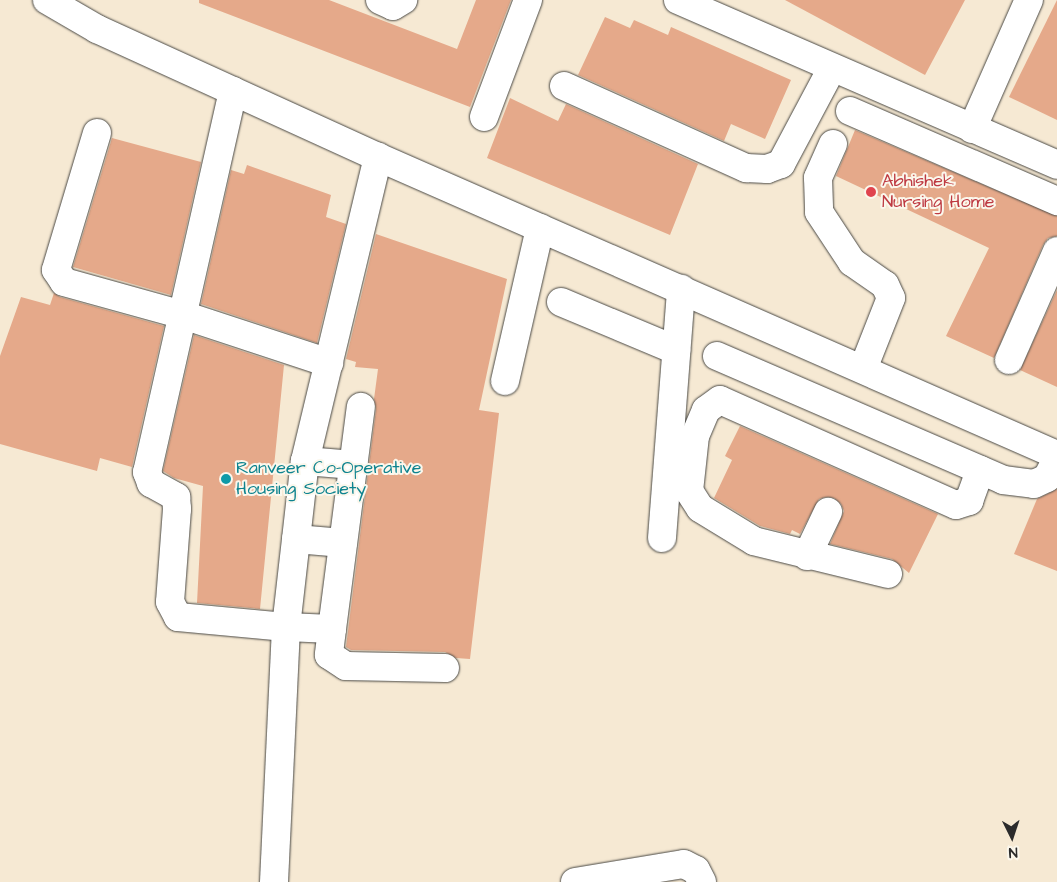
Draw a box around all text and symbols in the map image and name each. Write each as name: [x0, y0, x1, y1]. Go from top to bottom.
place label: Abhishek Nursing Home: [882, 171, 994, 213]
marker: Abhishek Nursing Home: [864, 185, 878, 199]
place label: Ranveer Co-Operative Housing Society: [236, 458, 421, 500]
marker: Ranveer Co-Operative Housing Society: [220, 473, 232, 485]
north arrow: [987, 812, 1037, 862]
text: N: [1008, 842, 1018, 862]

